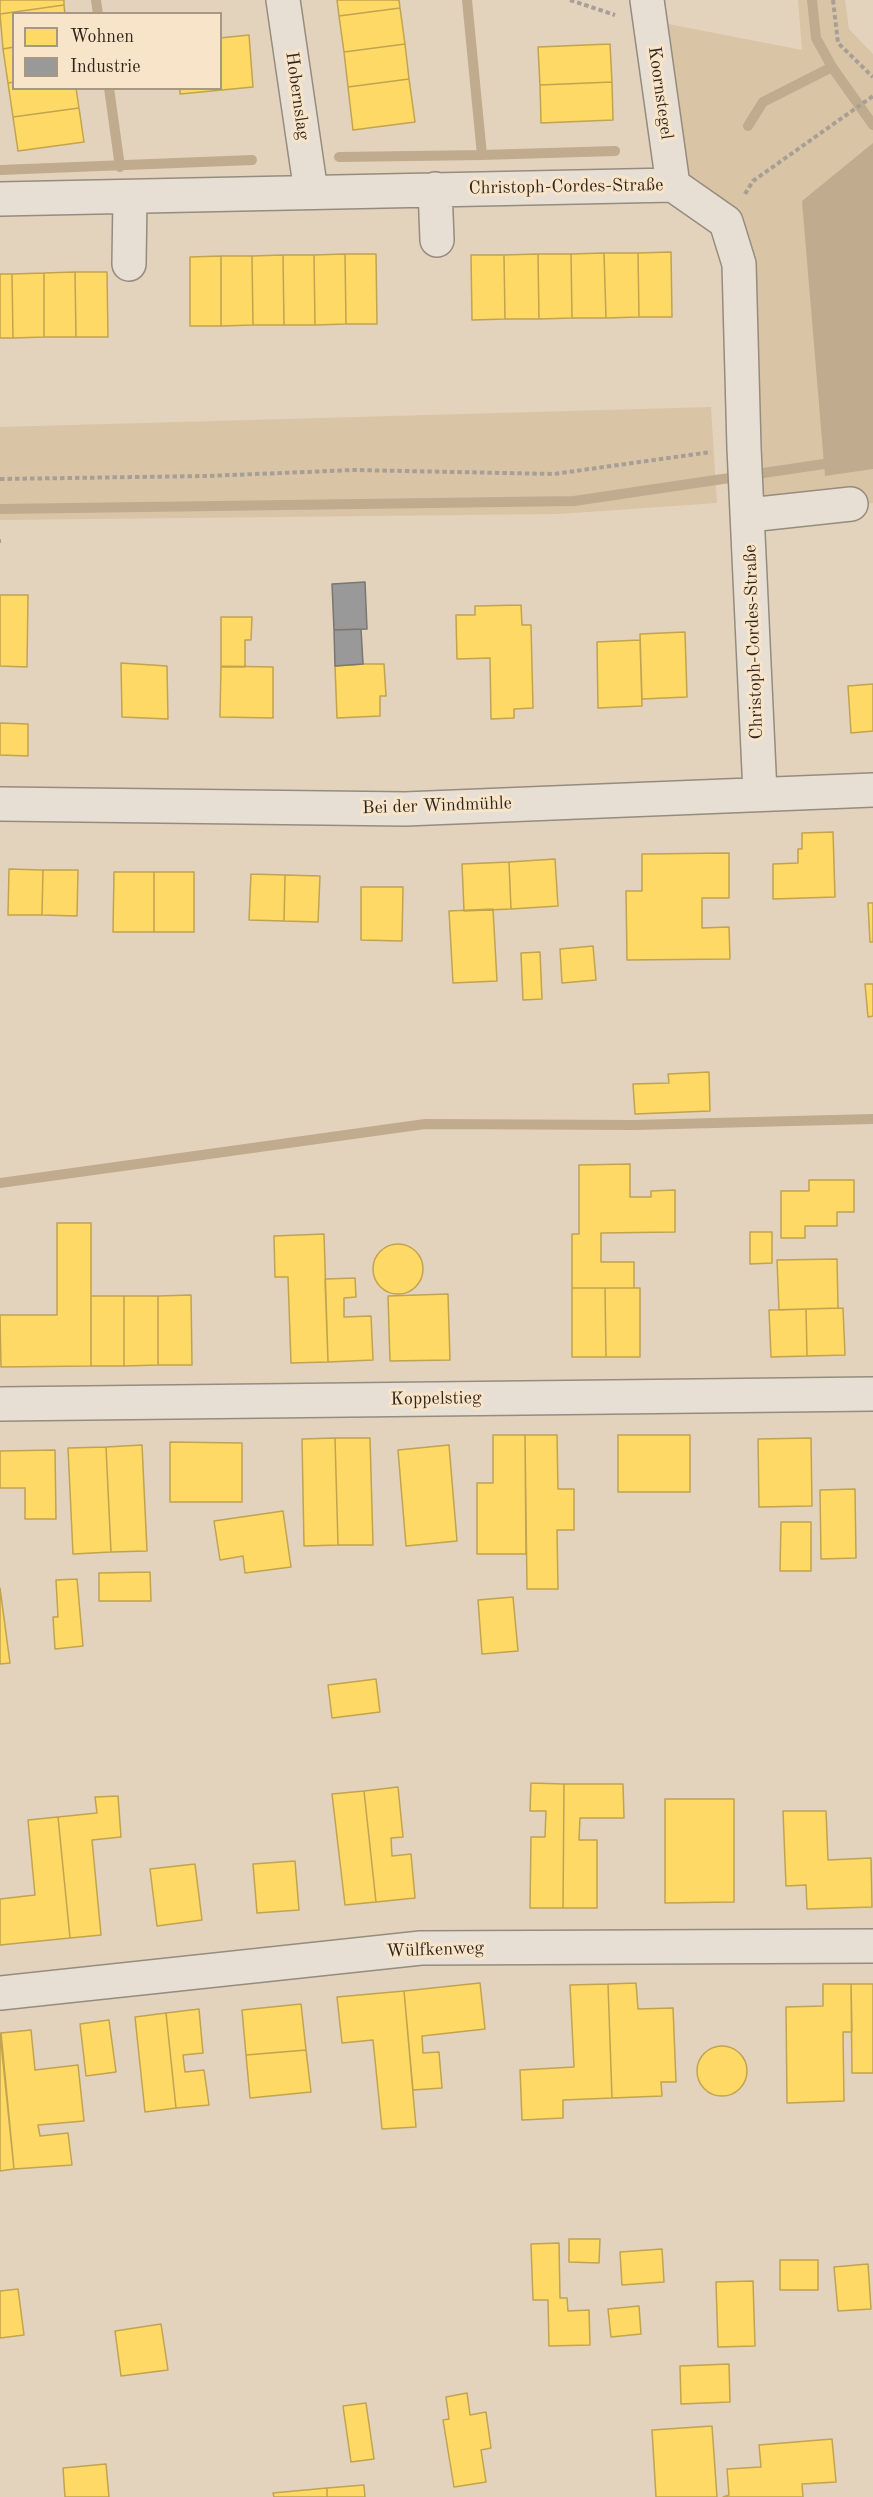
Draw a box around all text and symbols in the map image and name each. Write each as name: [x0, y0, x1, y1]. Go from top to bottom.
legend: [12, 12, 222, 90]
text: Wohnen: [70, 28, 134, 46]
street label: Koornstegel: [643, 45, 677, 141]
street label: Hobernslag: [280, 50, 314, 142]
text: Industrie: [70, 58, 140, 76]
street label: Christoph-Cordes-Straße: [468, 175, 664, 199]
street label: Christoph-Cordes-Straße: [740, 544, 768, 740]
street label: Bei der Windmühle: [362, 793, 512, 819]
street label: Koppelstieg: [390, 1387, 482, 1411]
street label: Wülfkenweg: [386, 1937, 484, 1963]

